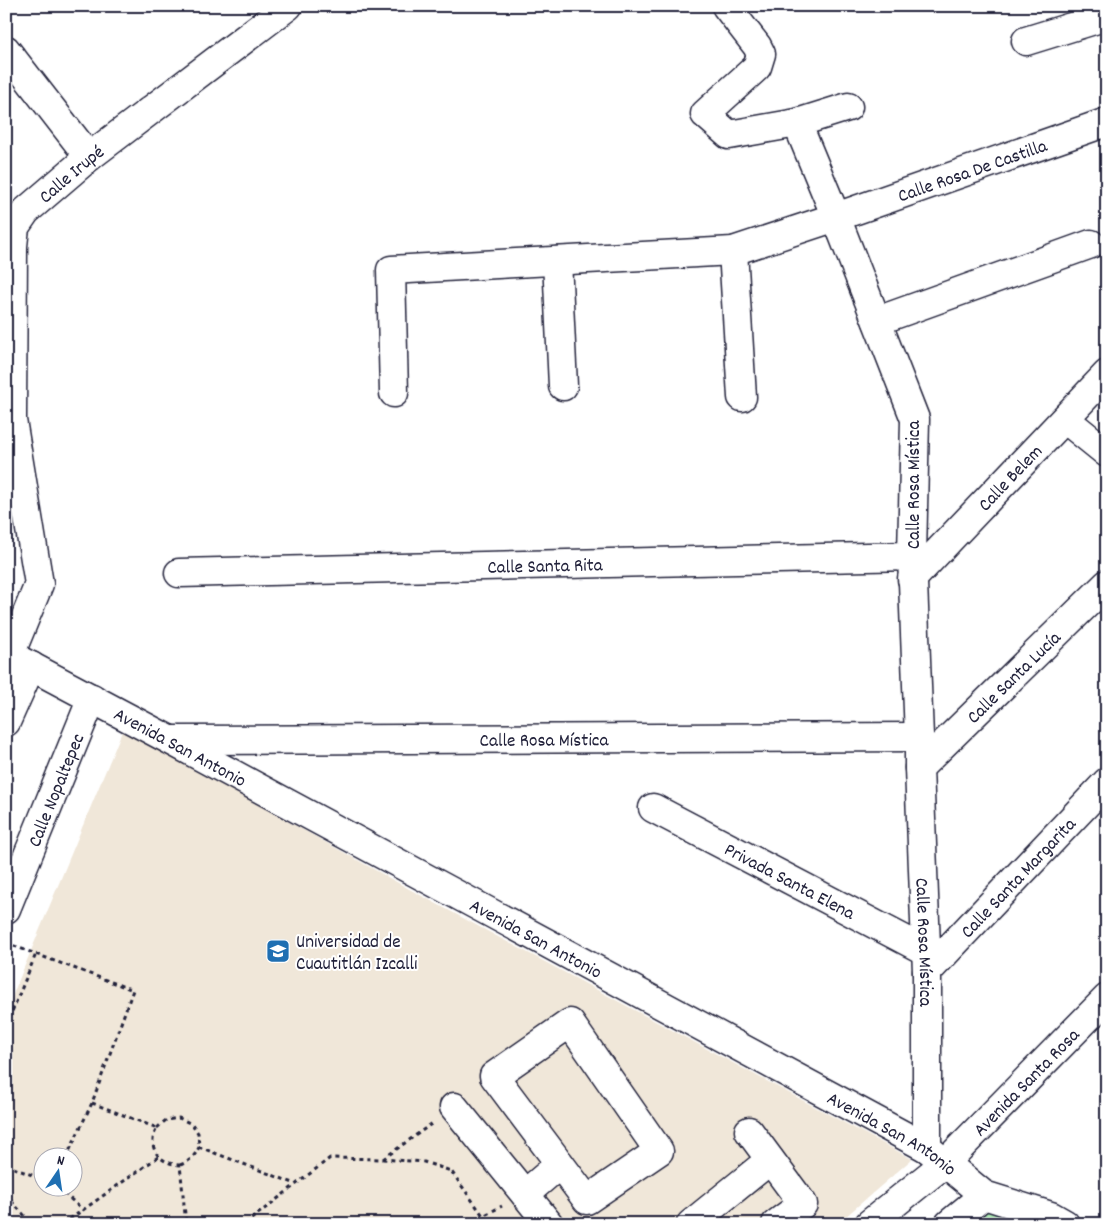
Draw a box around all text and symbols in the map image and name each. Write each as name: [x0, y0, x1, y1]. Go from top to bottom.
street label: Calle Rosa De Castilla: [895, 134, 1052, 211]
street label: Calle Irupé: [34, 140, 111, 211]
street label: Calle Rosa Mística: [902, 420, 929, 549]
street label: Calle Belem: [973, 440, 1050, 519]
street label: Calle Santa Rita: [487, 553, 604, 583]
street label: Calle Santa Lucía: [962, 626, 1069, 731]
street label: Avenida San Antonio: [108, 703, 250, 796]
street label: Calle Rosa Mística: [480, 728, 610, 756]
street label: Calle Nopaltepec: [23, 730, 93, 852]
street label: Calle Santa Margarita: [956, 812, 1084, 946]
street label: Privada Santa Elena: [719, 838, 860, 929]
street label: Calle Rosa Mística: [906, 877, 937, 1007]
street label: Avenida San Antonio: [464, 894, 606, 987]
place label: Universidad de Cuautitlán Izcalli: [296, 930, 418, 979]
school or university icon: Universidad de Cuautitlán Izcalli: [265, 938, 291, 964]
street label: Avenida Santa Rosa: [968, 1023, 1088, 1144]
street label: Avenida San Antonio: [821, 1086, 961, 1184]
north arrow: [32, 1148, 82, 1198]
text: N: [55, 1151, 66, 1172]

